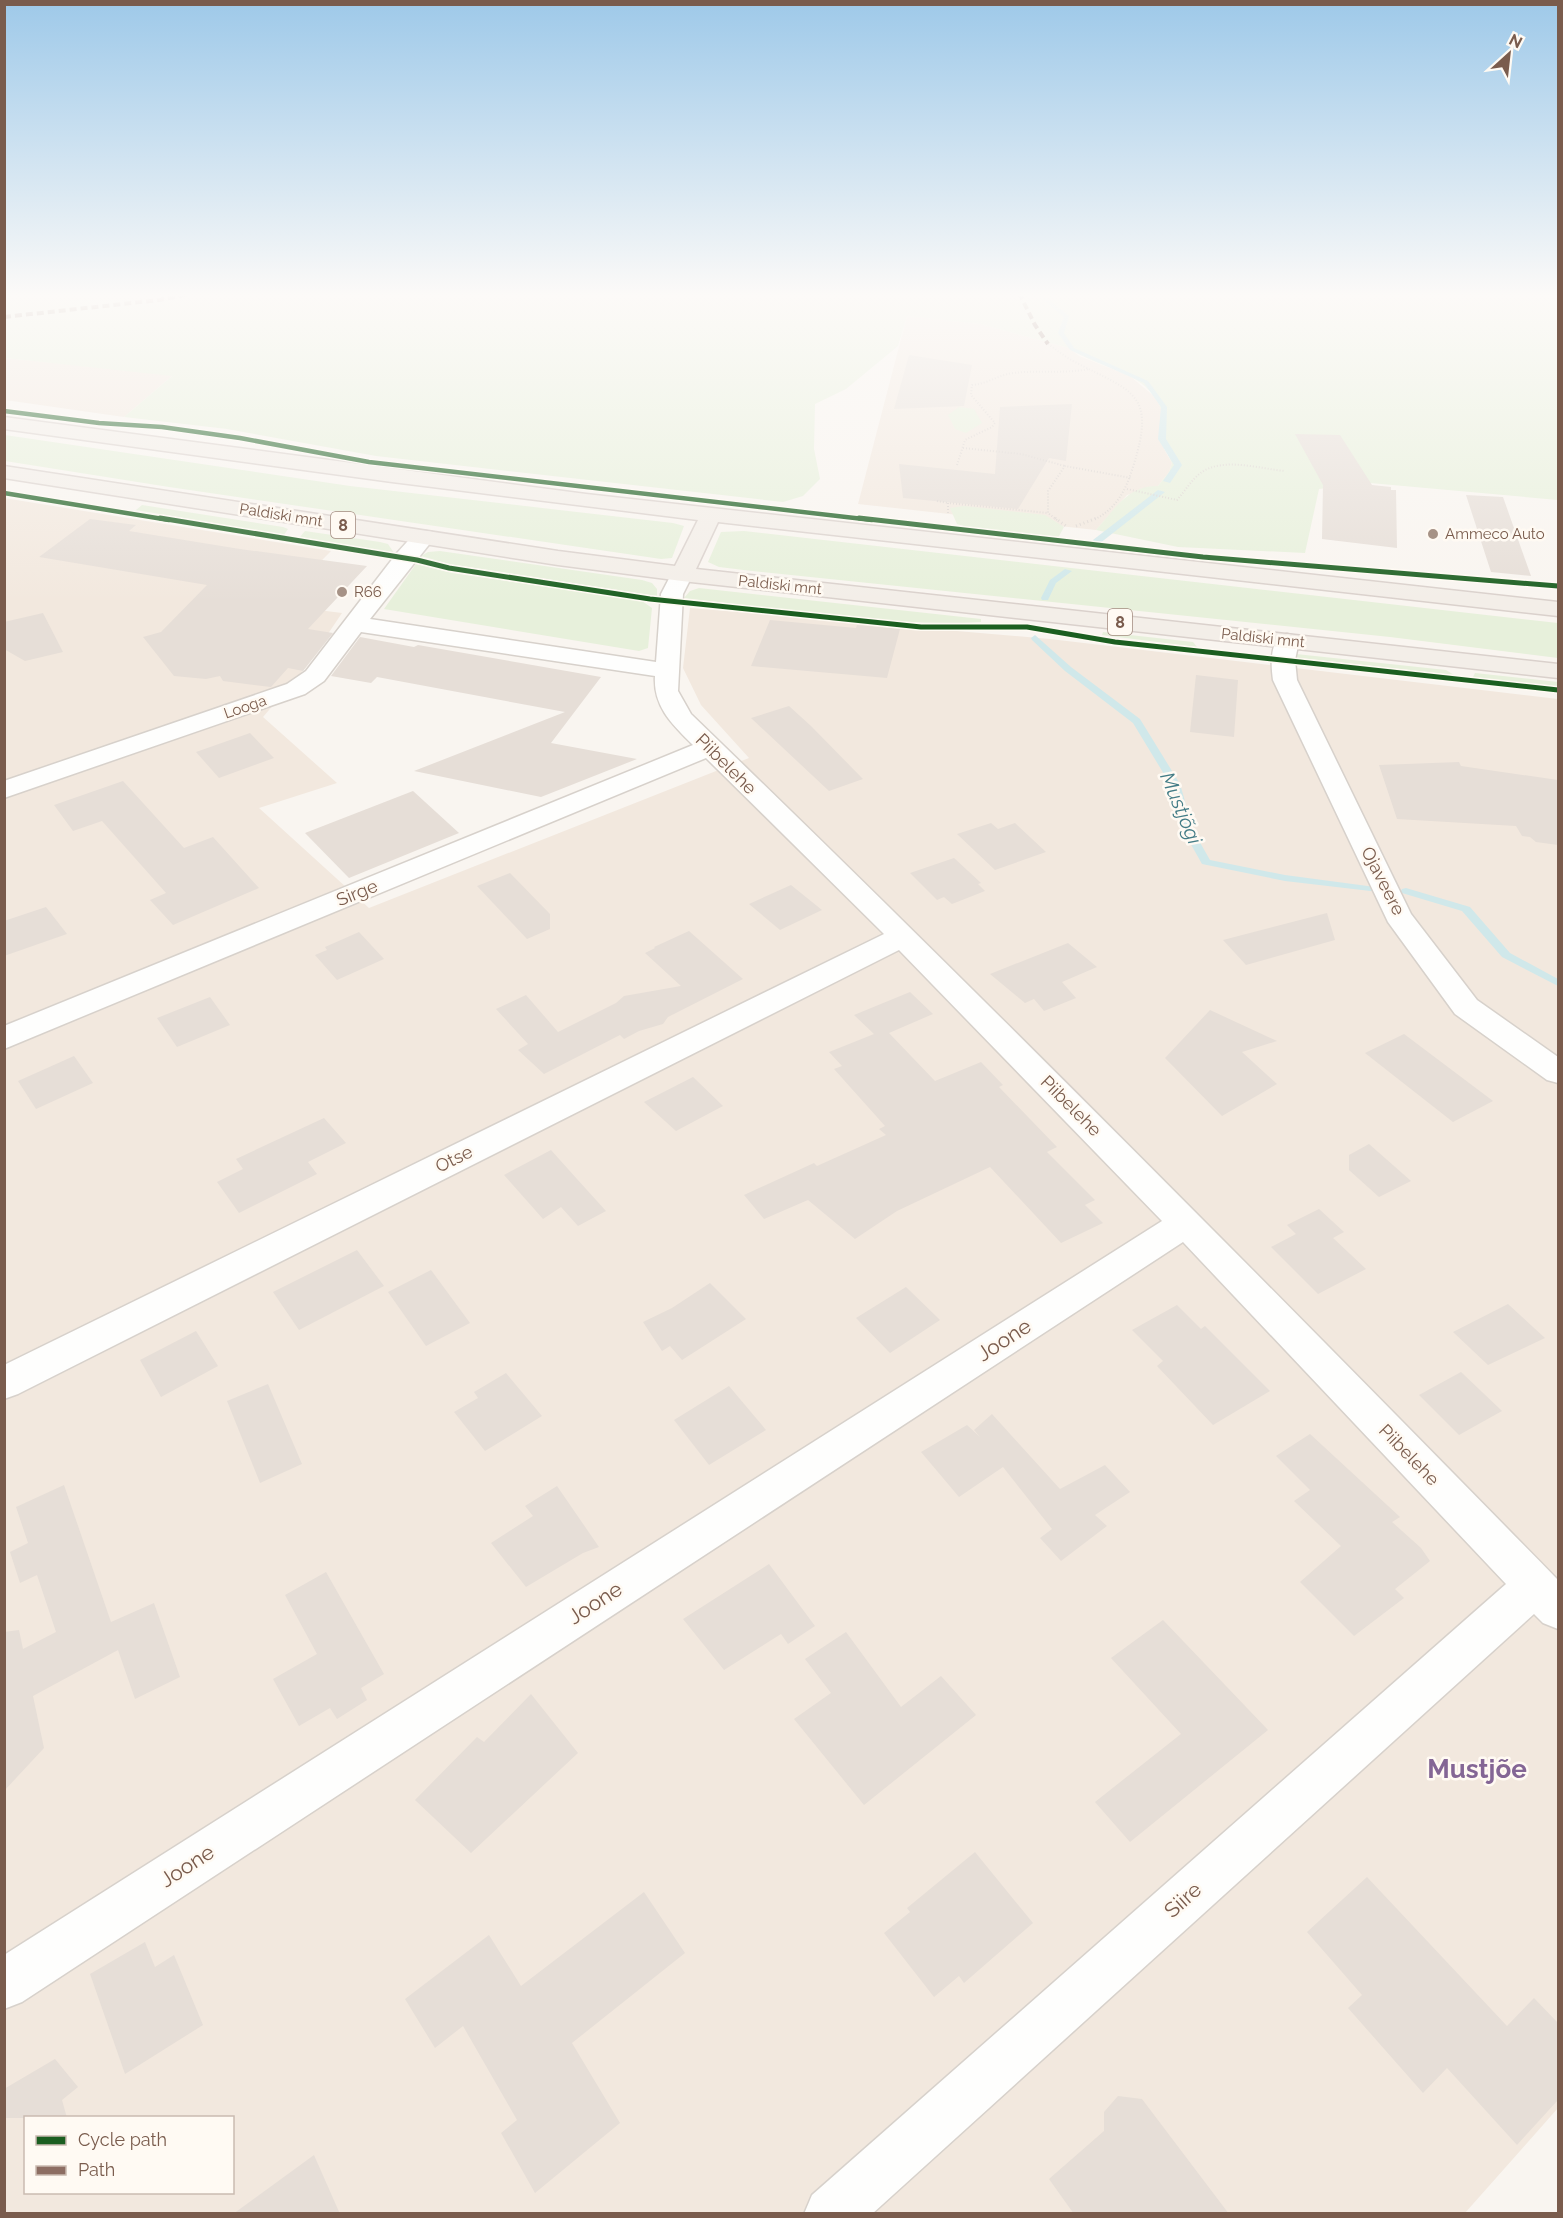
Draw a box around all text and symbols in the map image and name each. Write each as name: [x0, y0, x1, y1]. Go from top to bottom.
north arrow: [1479, 24, 1539, 84]
text: N: [1506, 30, 1525, 52]
street label: Paldiski mnt: [238, 500, 324, 530]
road number: 8: [331, 512, 355, 538]
place label: Ammeco Auto: [1445, 525, 1545, 543]
marker: Ammeco Auto: [1426, 527, 1440, 541]
street label: Paldiski mnt: [737, 572, 823, 598]
place label: R66: [354, 583, 382, 601]
marker: R66: [335, 585, 349, 599]
road number: 8: [1108, 609, 1132, 635]
street label: Paldiski mnt: [1220, 625, 1306, 651]
street label: Looga: [221, 691, 269, 723]
street label: Piibelehe: [692, 729, 761, 799]
water label: Mustjõgi: [1155, 768, 1207, 848]
street label: Ojaveere: [1357, 843, 1410, 919]
street label: Sirge: [333, 875, 381, 910]
street label: Piibelehe: [1037, 1071, 1106, 1141]
street label: Otse: [432, 1140, 476, 1176]
street label: Joone: [972, 1313, 1035, 1366]
street label: Piibelehe: [1375, 1420, 1444, 1490]
street label: Joone: [563, 1576, 626, 1629]
district label: Mustjõe: [1427, 1754, 1527, 1784]
street label: Joone: [155, 1839, 218, 1892]
street label: Siire: [1159, 1877, 1206, 1923]
legend: [24, 2116, 234, 2194]
text: Cycle path: [78, 2129, 167, 2150]
text: Path: [78, 2159, 115, 2180]

